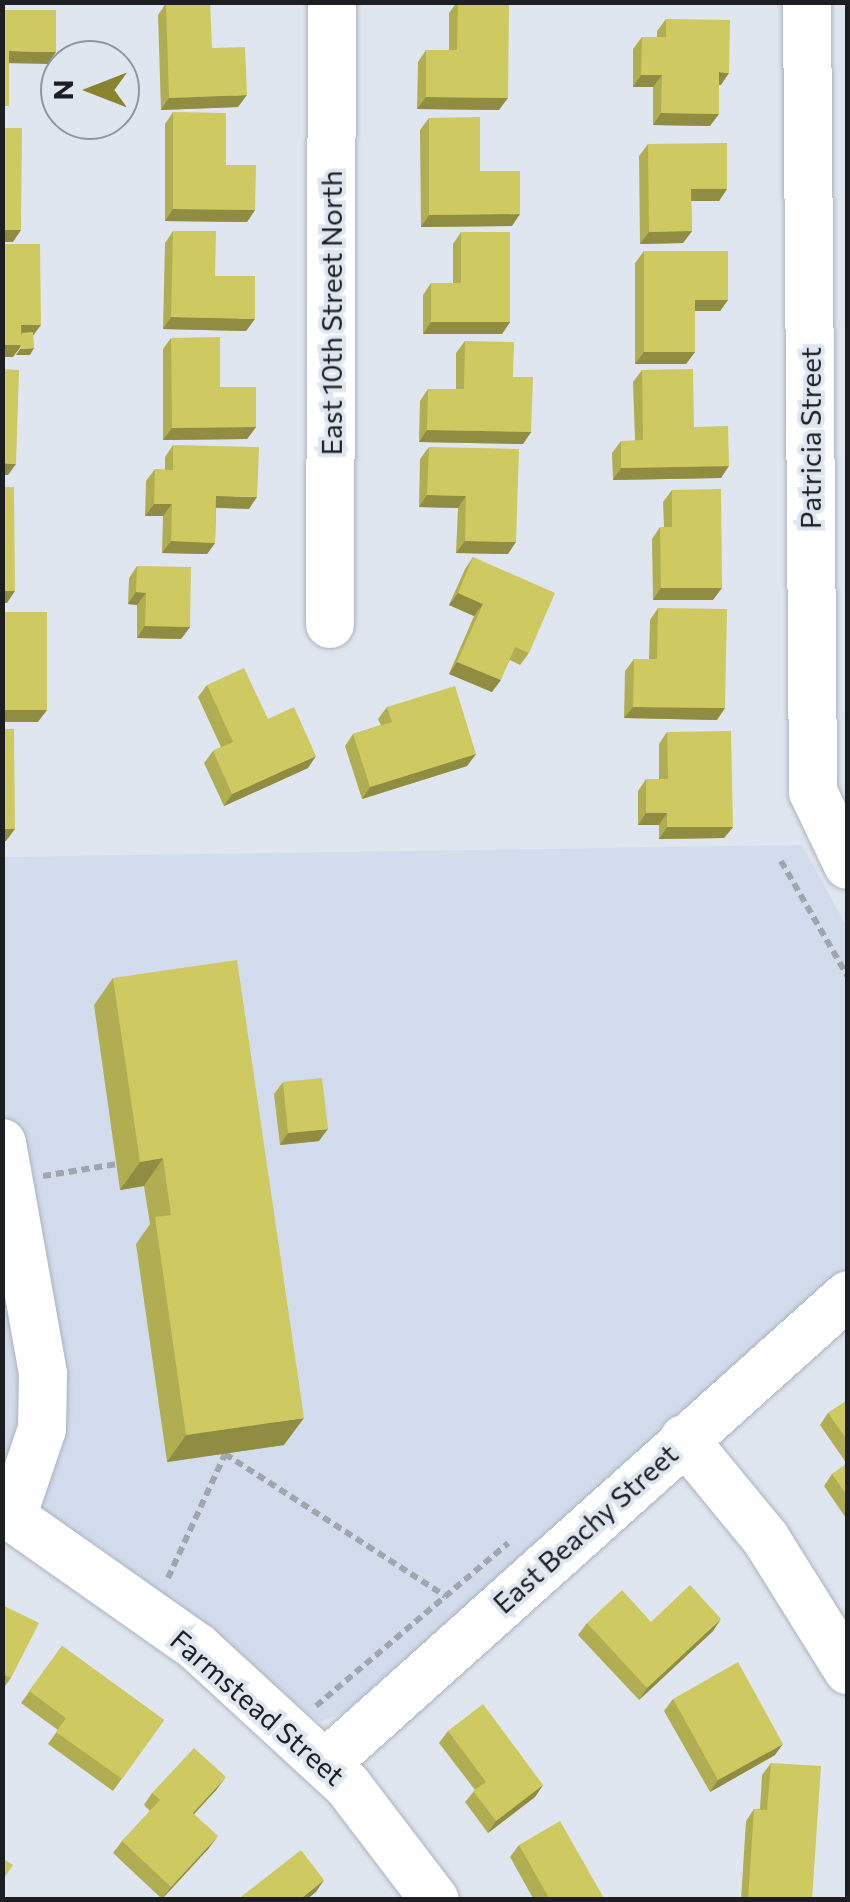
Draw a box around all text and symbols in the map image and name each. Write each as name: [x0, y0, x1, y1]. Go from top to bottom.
north arrow: [40, 40, 140, 140]
text: N: [45, 80, 79, 101]
street label: East 10th Street North: [314, 171, 348, 455]
street label: Patricia Street: [793, 347, 827, 529]
street label: East Beachy Street: [486, 1436, 684, 1620]
street label: Farmstead Street: [164, 1622, 352, 1792]

